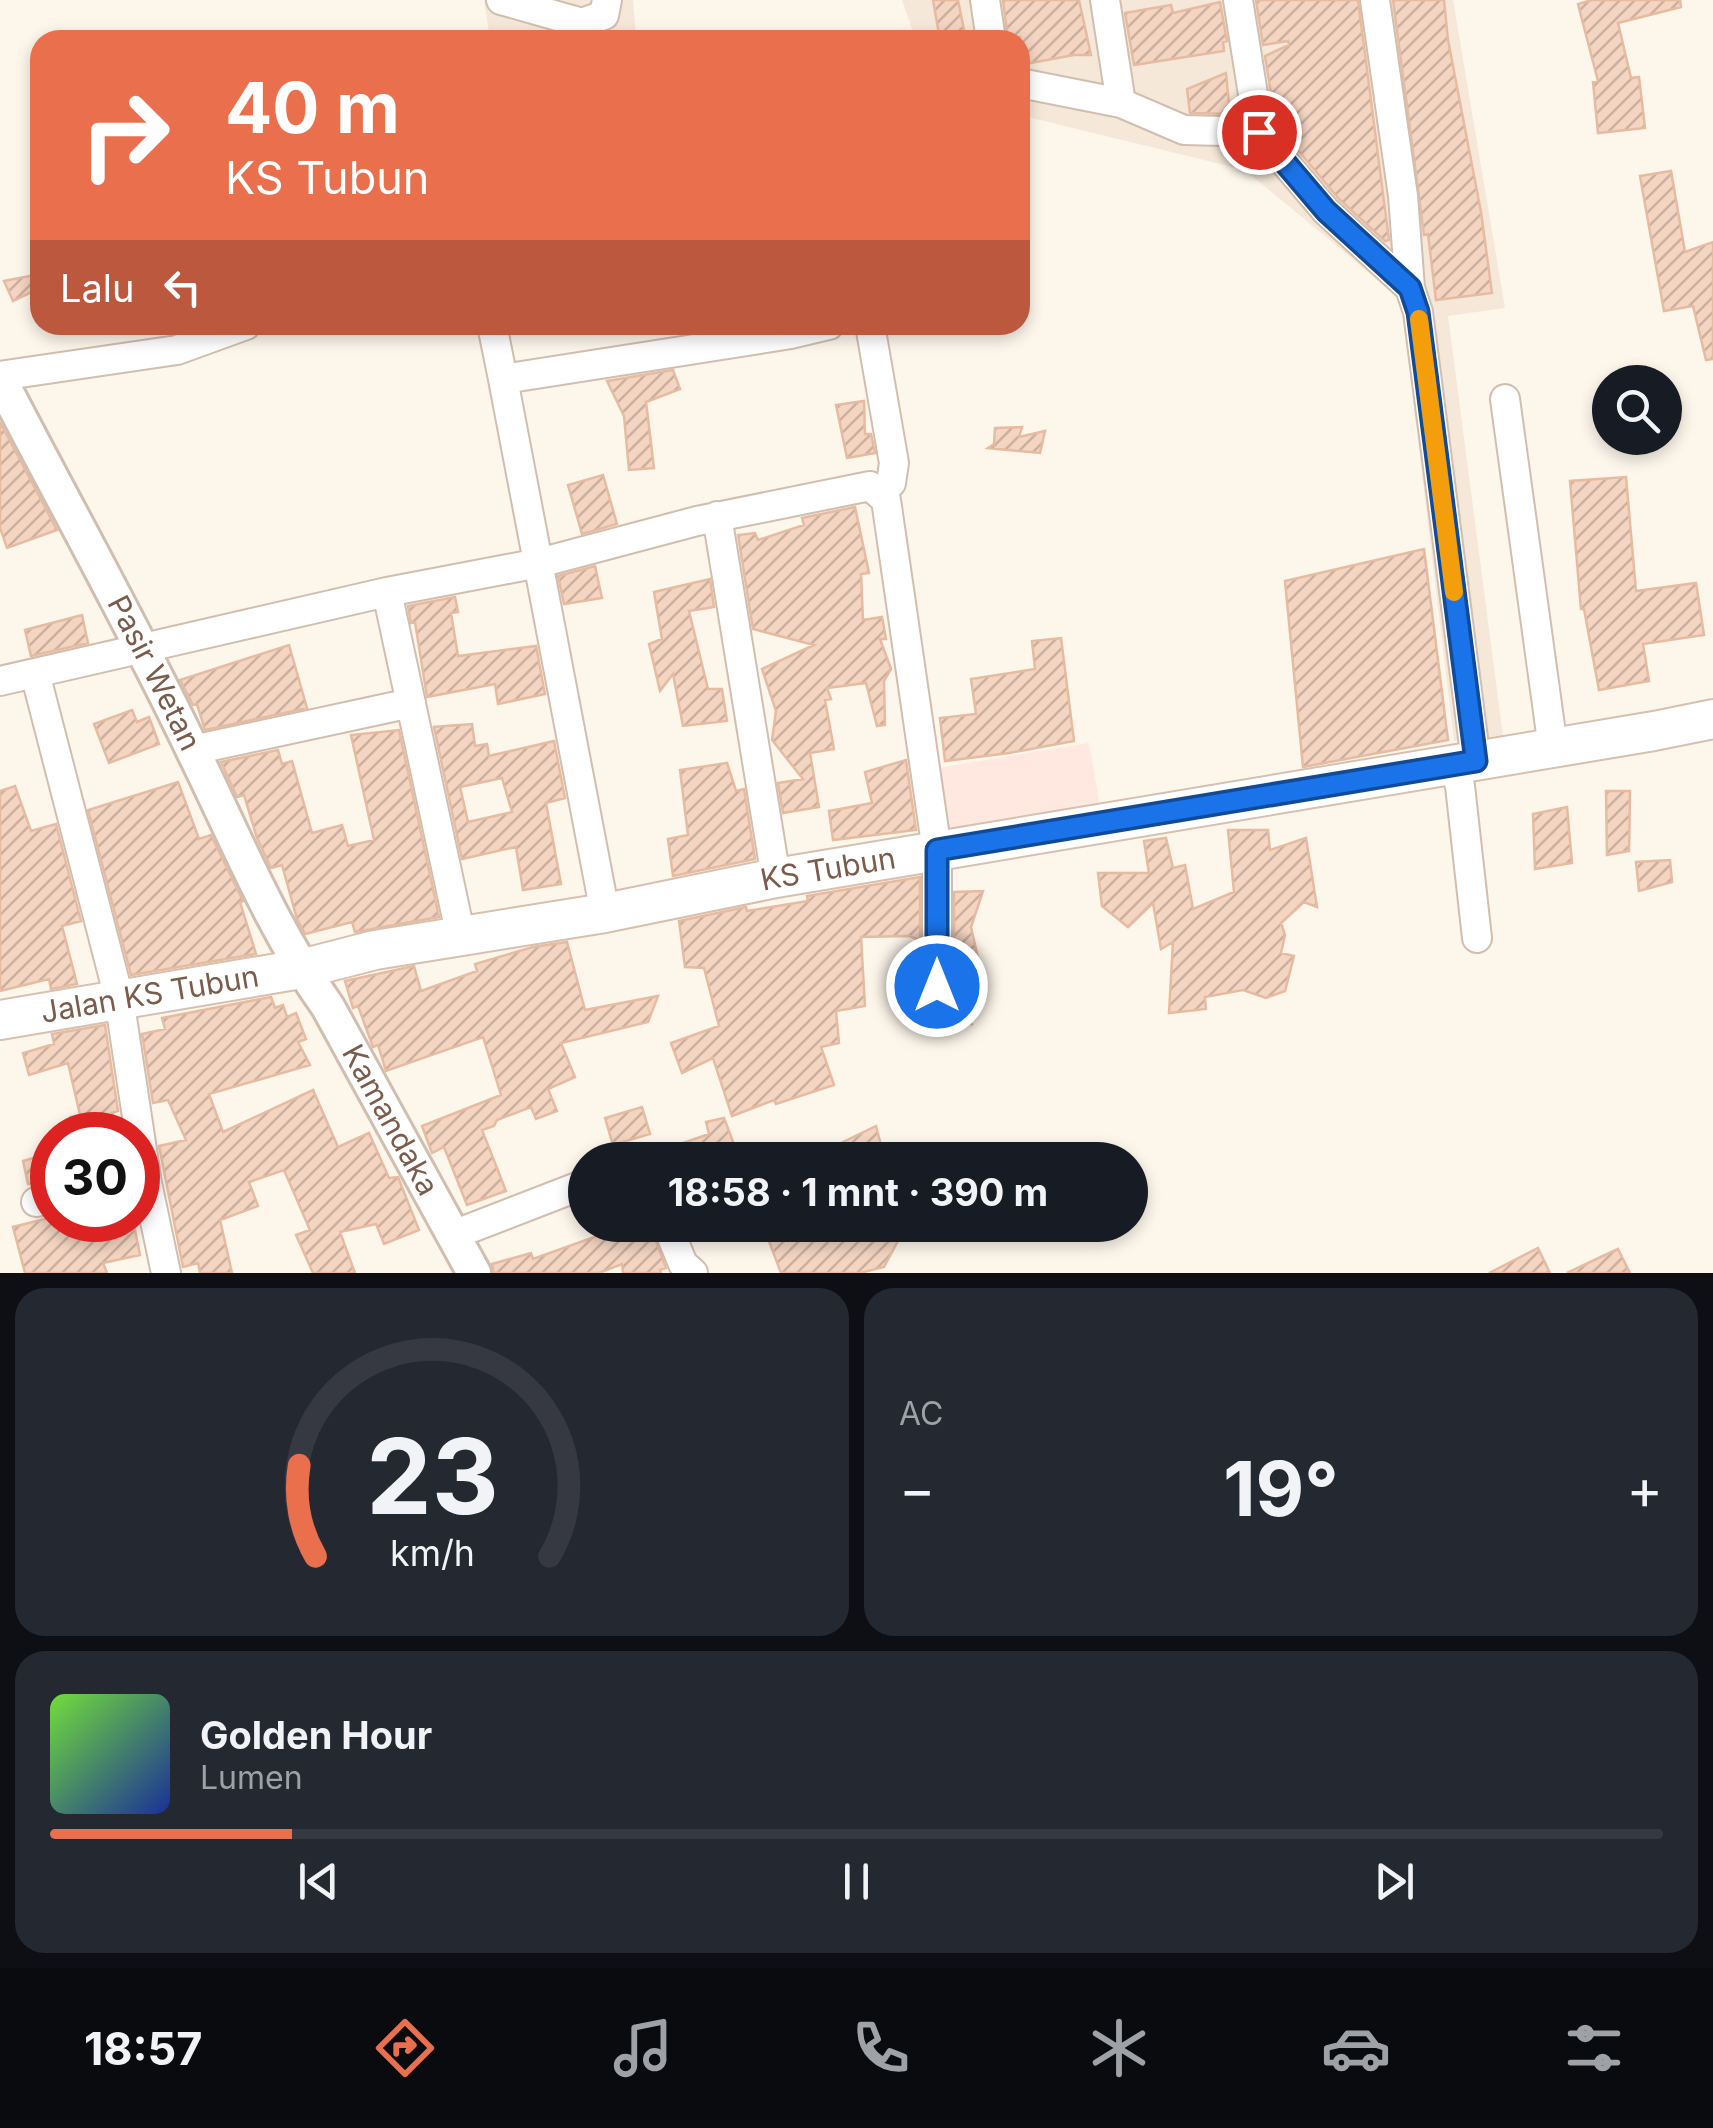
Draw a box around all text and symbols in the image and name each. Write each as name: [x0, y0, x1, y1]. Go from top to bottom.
text: 40 m: [225, 65, 400, 150]
icon: right: [60, 70, 190, 200]
pin: [1217, 90, 1302, 175]
icon: arrive: [1232, 105, 1287, 160]
text: KS Tubun: [225, 150, 429, 205]
icon: left: [155, 260, 210, 315]
text: Lalu: [60, 265, 135, 311]
map controls: [1592, 365, 1682, 455]
button: search: [1592, 365, 1682, 455]
street label: Pasir Wetan: [101, 589, 209, 756]
street label: KS Tubun: [757, 839, 898, 898]
position arrow: [885, 934, 989, 1038]
street label: Jalan KS Tubun: [38, 957, 261, 1030]
street label: Kamandaka: [335, 1038, 447, 1201]
speed limit sign: 30: [30, 1112, 160, 1242]
text: 18:58 · 1 mnt · 390 m: [668, 1169, 1048, 1215]
text: AC: [899, 1394, 943, 1433]
text: 23: [366, 1413, 498, 1539]
text: 19°: [1223, 1443, 1339, 1534]
text: −: [899, 1456, 935, 1522]
text: +: [1627, 1456, 1663, 1522]
text: km/h: [390, 1531, 474, 1575]
text: Golden Hour: [200, 1712, 432, 1758]
text: Lumen: [200, 1758, 303, 1797]
icon: previous: [291, 1854, 346, 1909]
icon: pause: [829, 1854, 884, 1909]
icon: next: [1367, 1854, 1422, 1909]
icon: directions: [370, 2013, 440, 2083]
icon: music: [608, 2013, 678, 2083]
icon: phone: [846, 2013, 916, 2083]
icon: climate: [1084, 2013, 1154, 2083]
icon: car: [1321, 2013, 1391, 2083]
icon: filters: [1559, 2013, 1629, 2083]
text: 18:57: [84, 2021, 203, 2076]

